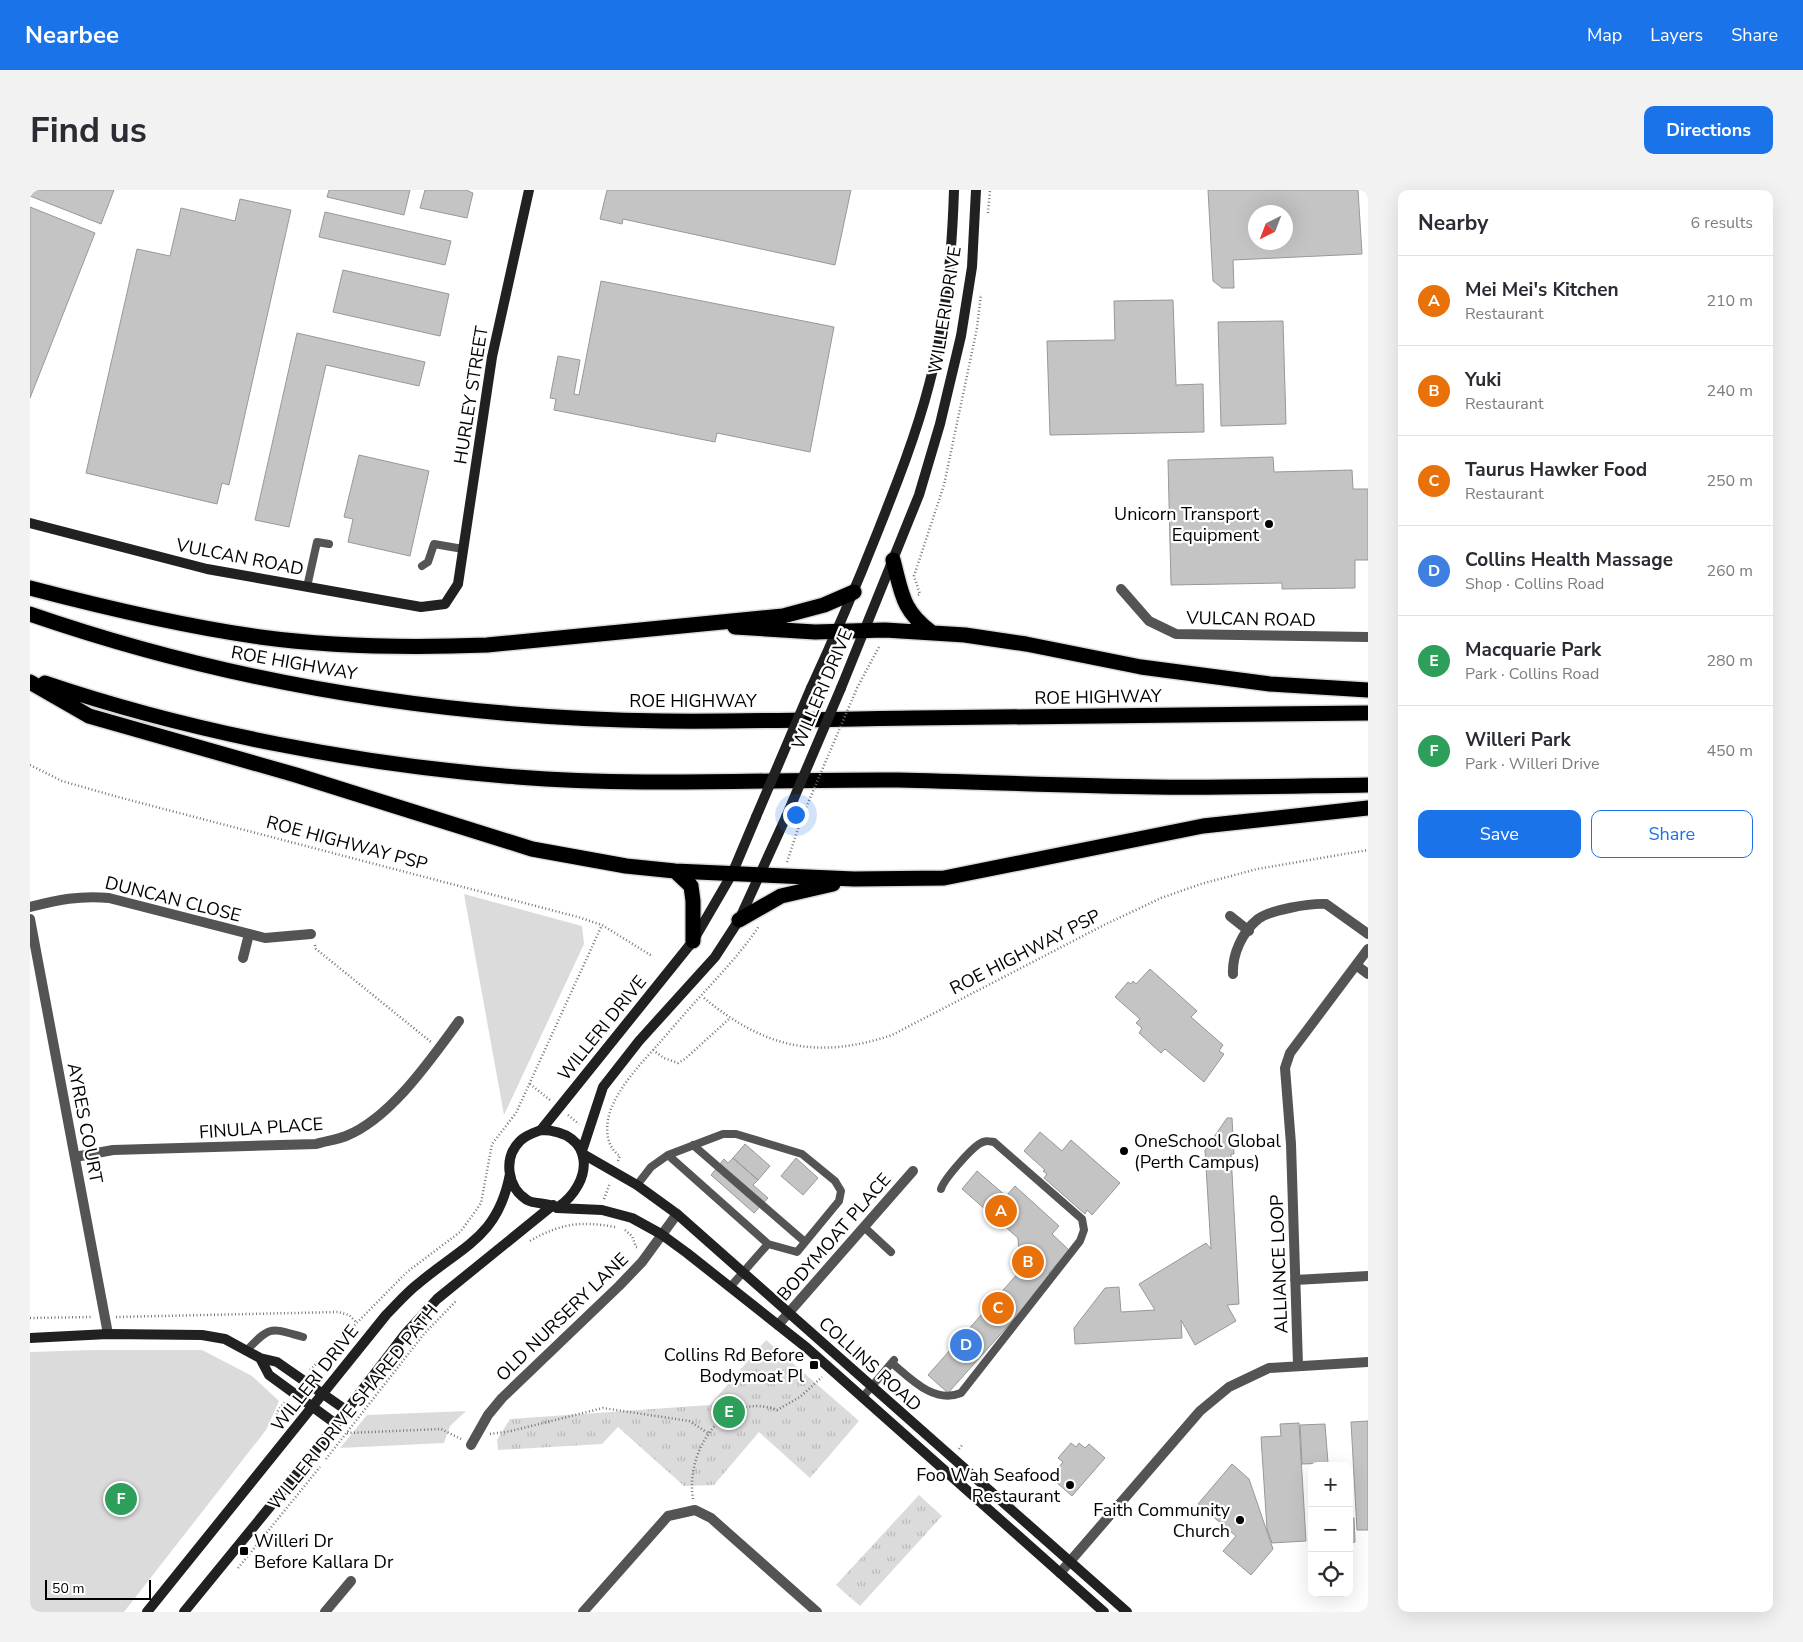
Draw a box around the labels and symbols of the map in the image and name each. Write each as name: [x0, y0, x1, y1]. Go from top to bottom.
north arrow: [1248, 205, 1293, 250]
street label: WILLERI DRIVE: [923, 245, 967, 375]
street label: HURLEY STREET: [448, 324, 494, 466]
place label: Unicorn Transport Equipment: [1114, 502, 1260, 547]
marker: Unicorn Transport Equipment: [1263, 518, 1275, 530]
street label: VULCAN ROAD: [173, 533, 306, 581]
street label: VULCAN ROAD: [1185, 606, 1316, 632]
street label: WILLERI DRIVE: [786, 625, 858, 753]
street label: ROE HIGHWAY: [229, 640, 359, 686]
street label: ROE HIGHWAY: [1034, 684, 1162, 710]
street label: ROE HIGHWAY: [629, 689, 757, 713]
your location: [783, 802, 809, 828]
street label: ROE HIGHWAY PSP: [264, 810, 430, 876]
street label: DUNCAN CLOSE: [103, 871, 243, 927]
street label: ROE HIGHWAY PSP: [946, 904, 1104, 1000]
street label: WILLERI DRIVE: [552, 970, 652, 1086]
street label: AYRES COURT: [62, 1061, 108, 1185]
street label: FINULA PLACE: [198, 1112, 324, 1144]
place label: OneSchool Global (Perth Campus): [1134, 1129, 1282, 1174]
marker: OneSchool Global (Perth Campus): [1118, 1145, 1130, 1157]
street label: BODYMOAT PLACE: [772, 1168, 896, 1306]
pin: A: [985, 1192, 1017, 1230]
street label: ALLIANCE LOOP: [1265, 1194, 1293, 1334]
pin: B: [1012, 1243, 1044, 1281]
street label: OLD NURSERY LANE: [491, 1248, 633, 1386]
pin: C: [982, 1289, 1014, 1327]
street label: WILLERI DRIVE SHARED PATH: [262, 1299, 444, 1515]
street label: COLLINS ROAD: [813, 1311, 927, 1417]
street label: WILLERI DRIVE: [266, 1320, 364, 1436]
pin: D: [950, 1326, 982, 1364]
place label: Collins Rd Before Bodymoat Pl: [664, 1343, 805, 1388]
marker: Collins Rd Before Bodymoat Pl: [808, 1359, 820, 1371]
pin: E: [713, 1393, 745, 1431]
place label: Foo Wah Seafood Restaurant: [916, 1463, 1061, 1508]
marker: Foo Wah Seafood Restaurant: [1064, 1479, 1076, 1491]
pin: F: [105, 1480, 137, 1518]
place label: Faith Community Church: [1093, 1498, 1231, 1543]
marker: Faith Community Church: [1234, 1514, 1246, 1526]
place label: Willeri Dr Before Kallara Dr: [254, 1529, 394, 1574]
marker: Willeri Dr Before Kallara Dr: [238, 1545, 250, 1557]
scale bar: [45, 1577, 151, 1600]

